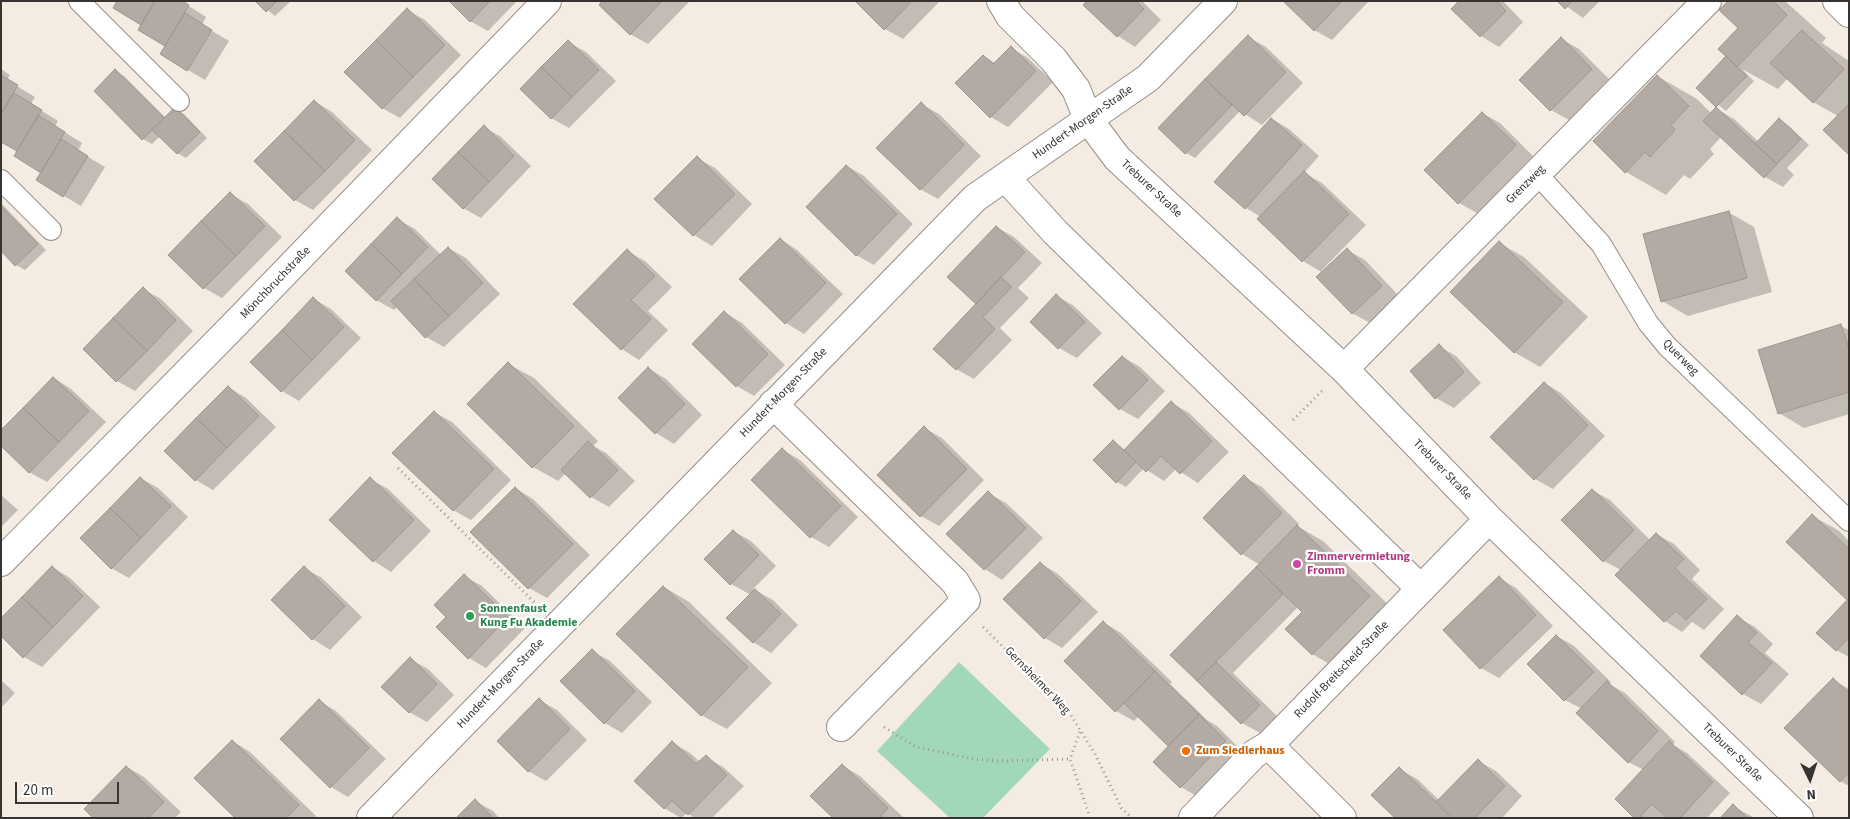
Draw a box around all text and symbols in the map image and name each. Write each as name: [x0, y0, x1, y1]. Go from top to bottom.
street label: Hundert-Morgen-Straße: [1030, 83, 1136, 163]
street label: Treburer Straße: [1117, 157, 1185, 221]
street label: Grenzweg: [1503, 162, 1549, 208]
street label: Mönchbruchstraße: [238, 244, 314, 322]
street label: Querweg: [1659, 337, 1701, 379]
street label: Hundert-Morgen-Straße: [737, 345, 831, 441]
street label: Treburer Straße: [1410, 437, 1474, 503]
place label: Zimmervermietung Fromm: [1307, 550, 1410, 578]
marker: Zimmervermietung Fromm: [1291, 558, 1303, 570]
place label: Sonnenfaust Kung Fu Akademie: [480, 602, 578, 630]
marker: Sonnenfaust Kung Fu Akademie: [464, 610, 476, 622]
street label: Rudolf-Breitscheid-Straße: [1292, 618, 1392, 722]
street label: Hundert-Morgen-Straße: [454, 636, 548, 732]
street label: Gernsheimer Weg: [1001, 644, 1073, 718]
street label: Treburer Straße: [1699, 721, 1765, 785]
place label: Zum Siedlerhaus: [1196, 744, 1285, 758]
marker: Zum Siedlerhaus: [1180, 745, 1192, 757]
north arrow: [1785, 754, 1835, 804]
scale bar: [18, 772, 121, 804]
text: 20 m: [23, 780, 53, 801]
text: N: [1806, 784, 1816, 804]

